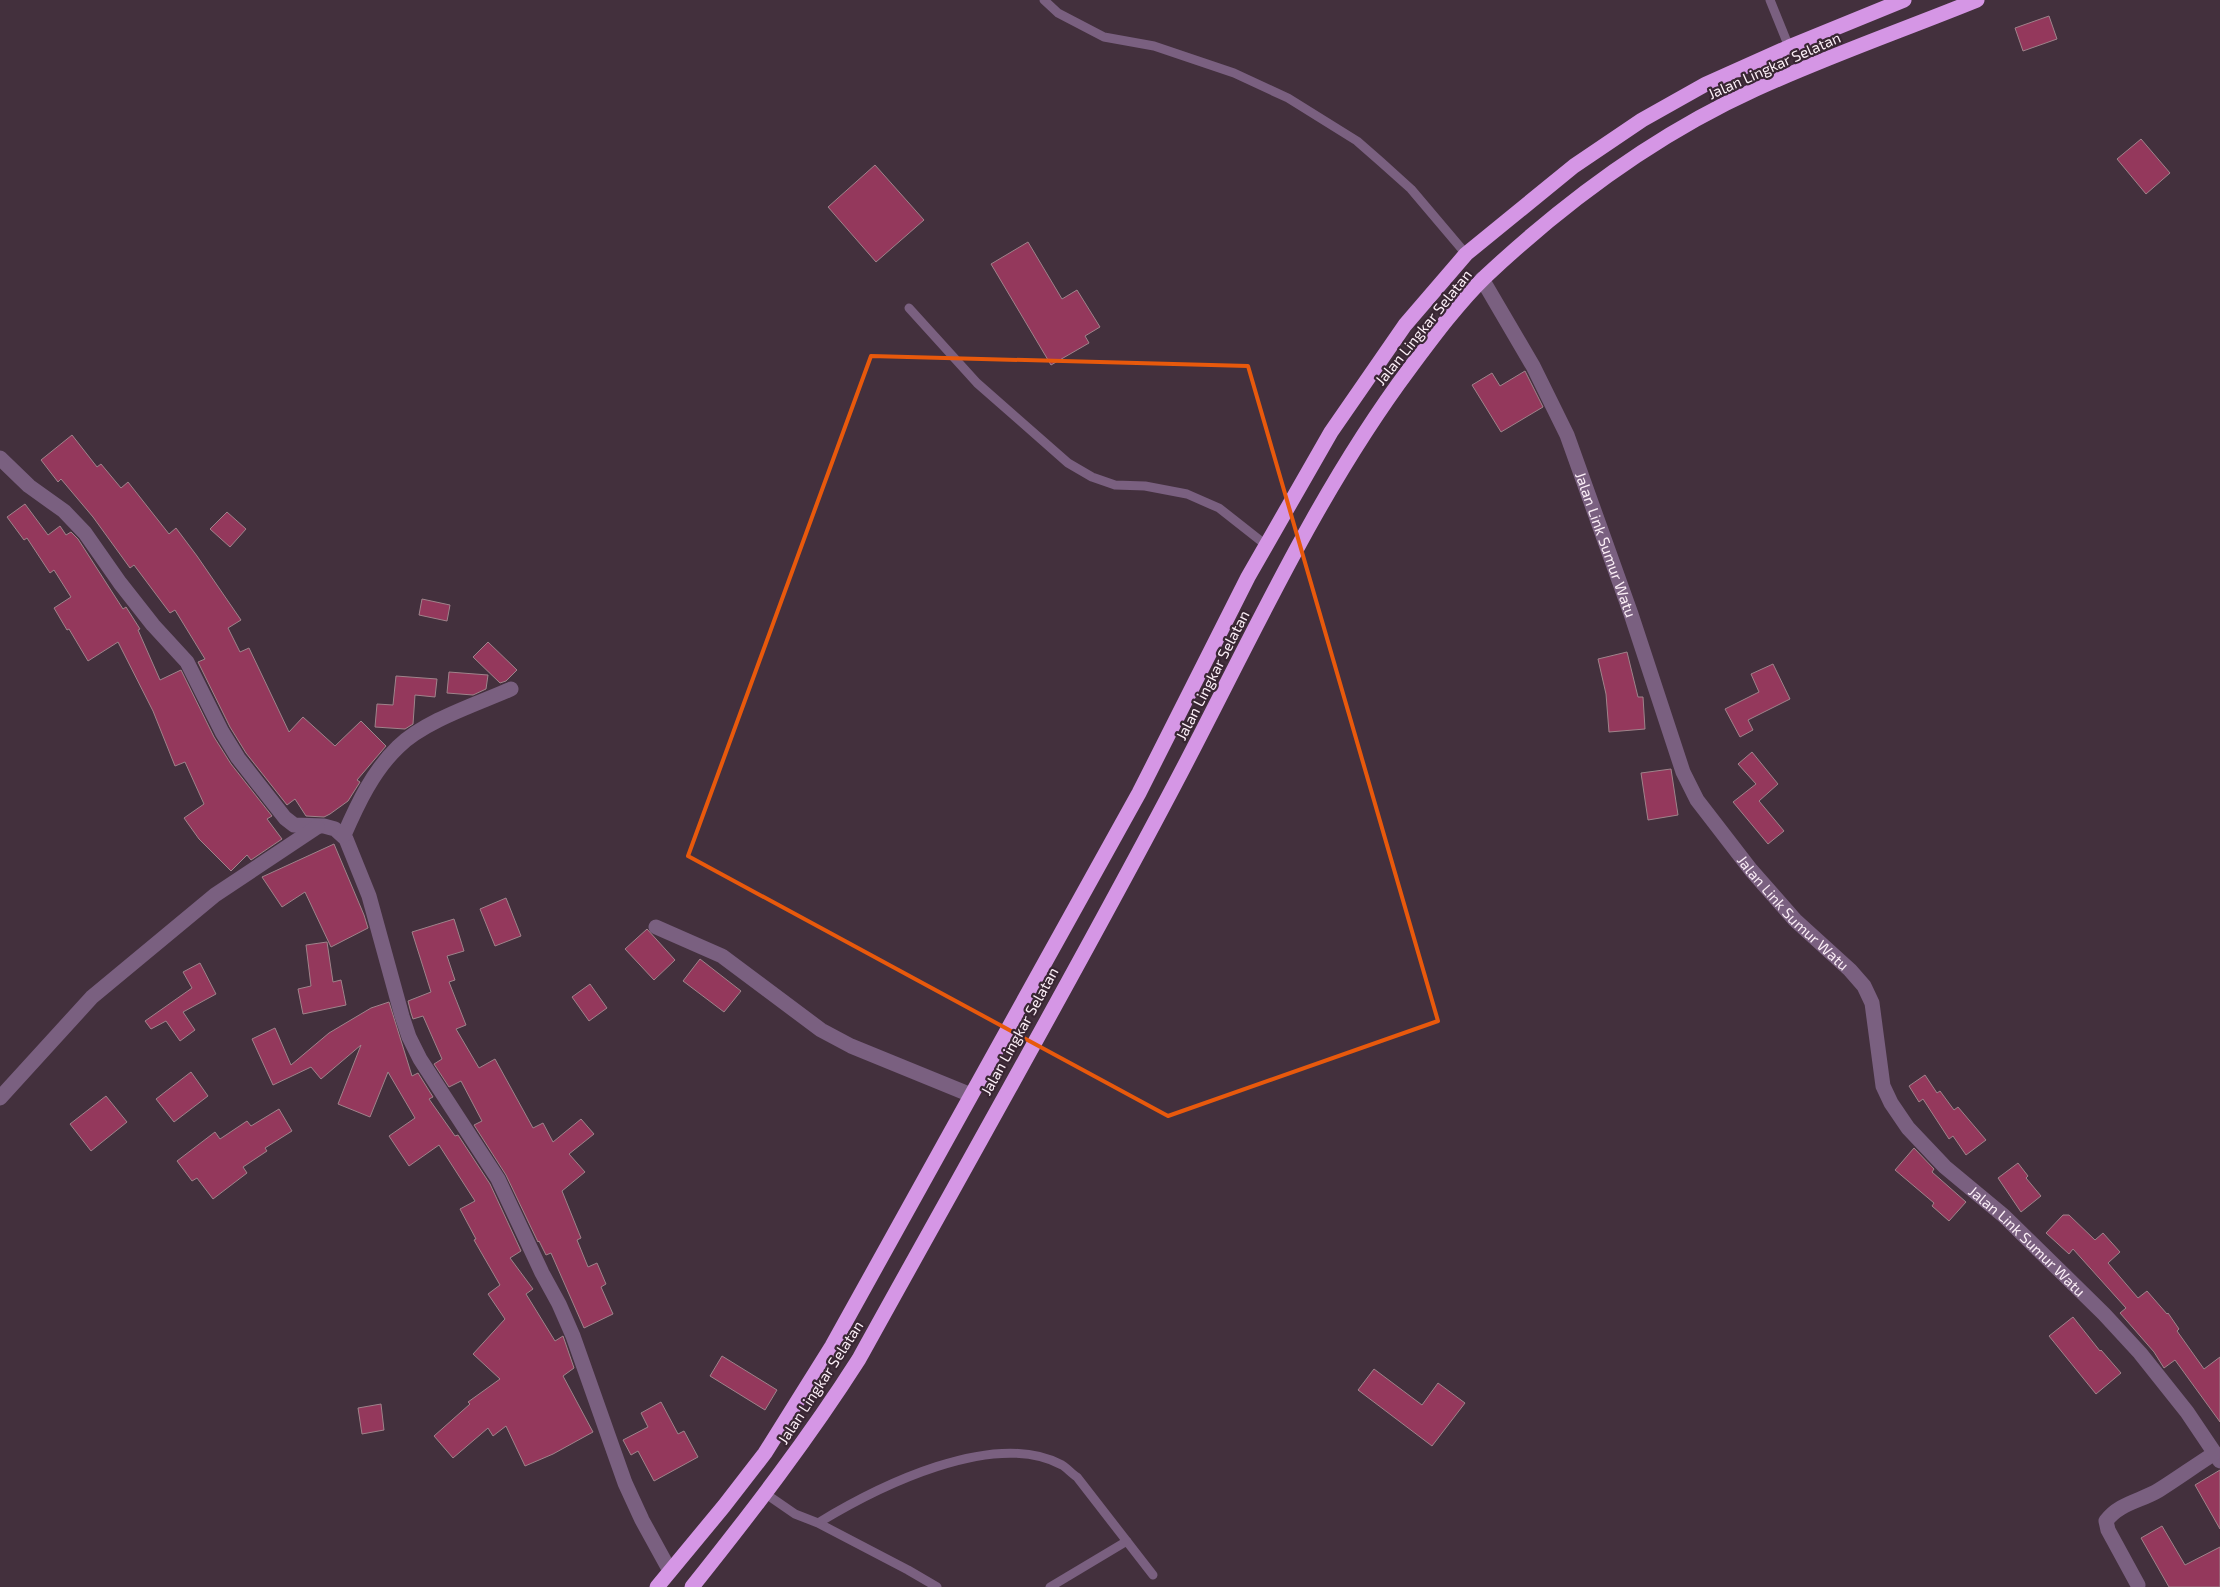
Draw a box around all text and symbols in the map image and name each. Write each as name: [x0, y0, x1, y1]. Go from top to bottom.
street label: Jalan Lingkar Selatan: [1705, 28, 1843, 102]
street label: Jalan Lingkar Selatan: [1371, 266, 1475, 388]
street label: Jalan Link Sumur Watu: [1572, 469, 1640, 620]
street label: Jalan Lingkar Selatan: [1171, 607, 1253, 743]
street label: Jalan Link Sumur Watu: [1734, 851, 1853, 974]
street label: Jalan Lingkar Selatan: [976, 964, 1062, 1098]
street label: Jalan Link Sumur Watu: [1965, 1182, 2089, 1300]
street label: Jalan Lingkar Selatan: [773, 1317, 867, 1447]

